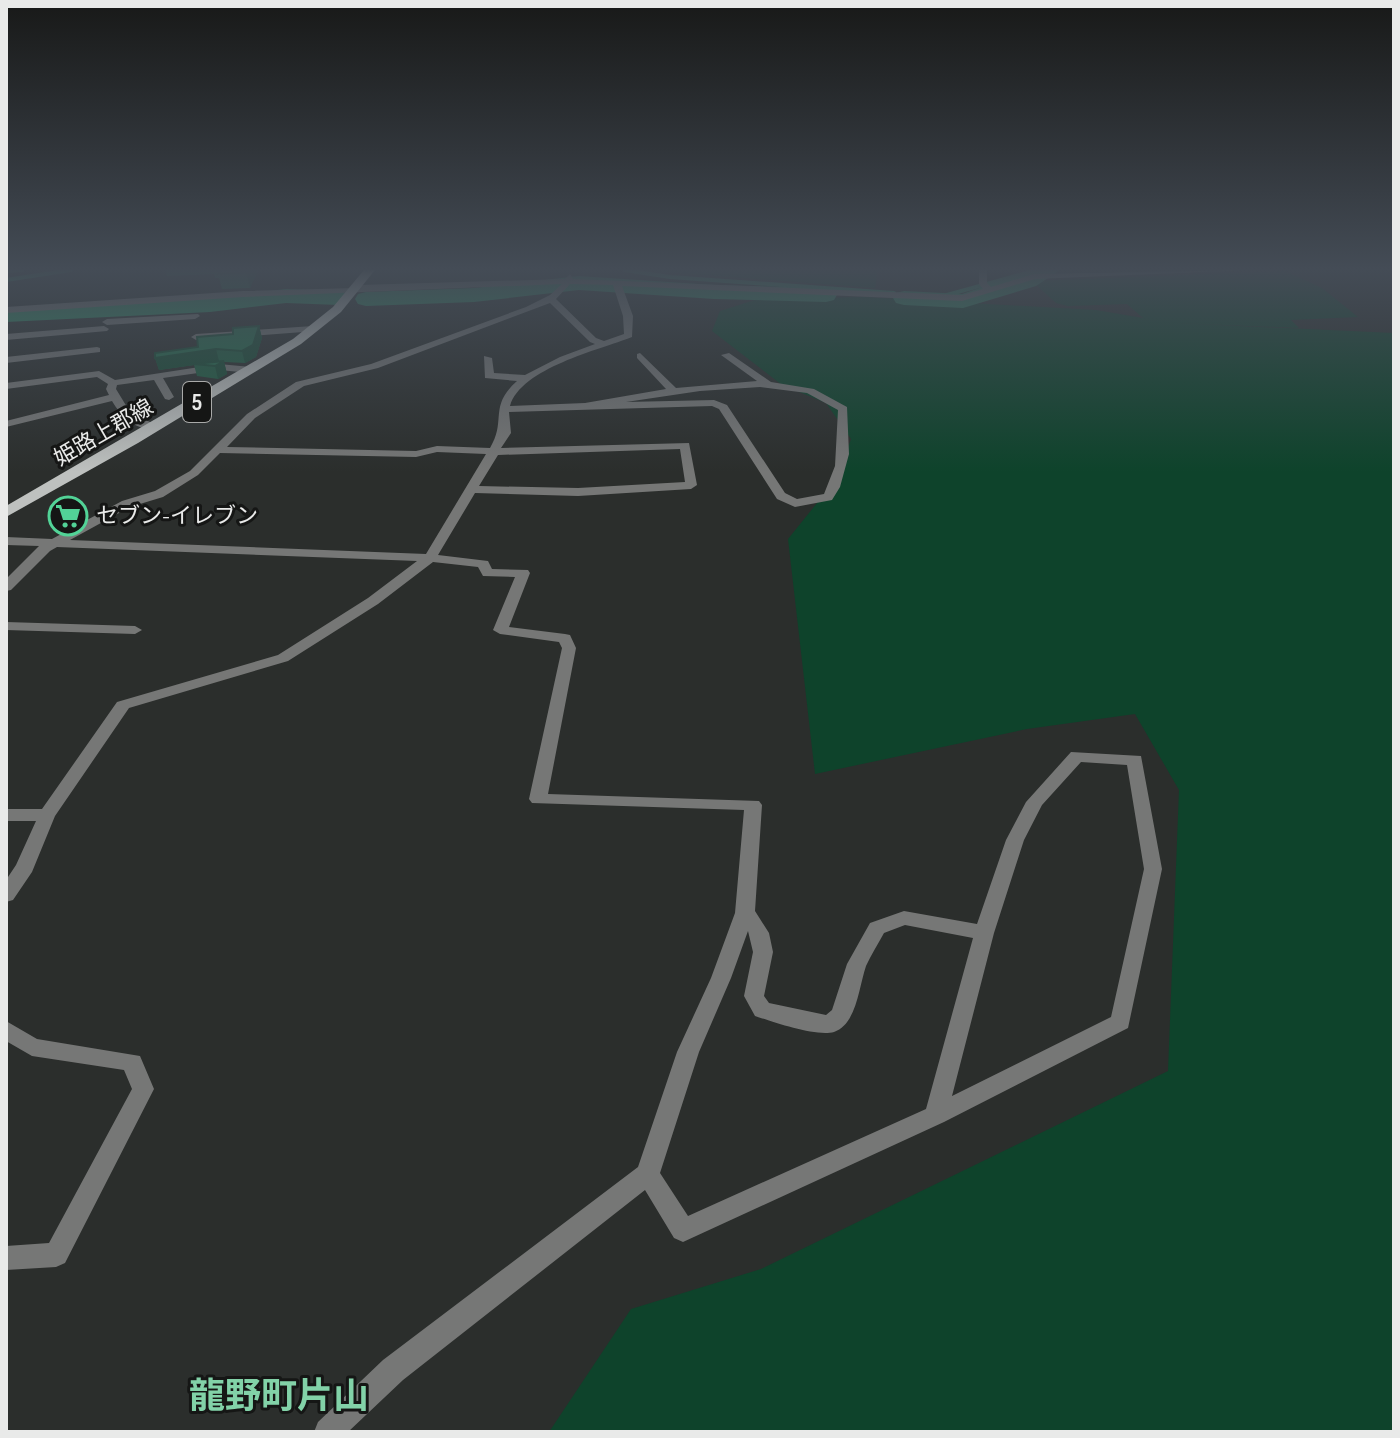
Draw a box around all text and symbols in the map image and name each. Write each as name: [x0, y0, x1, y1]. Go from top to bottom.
road number: 5: [183, 382, 211, 422]
street label: 姫路上郡線: [50, 394, 158, 472]
supermarket icon: セブン-イレブン: [47, 495, 89, 537]
place label: セブン-イレブン: [96, 503, 258, 530]
district label: 龍野町片山: [189, 1376, 369, 1419]

